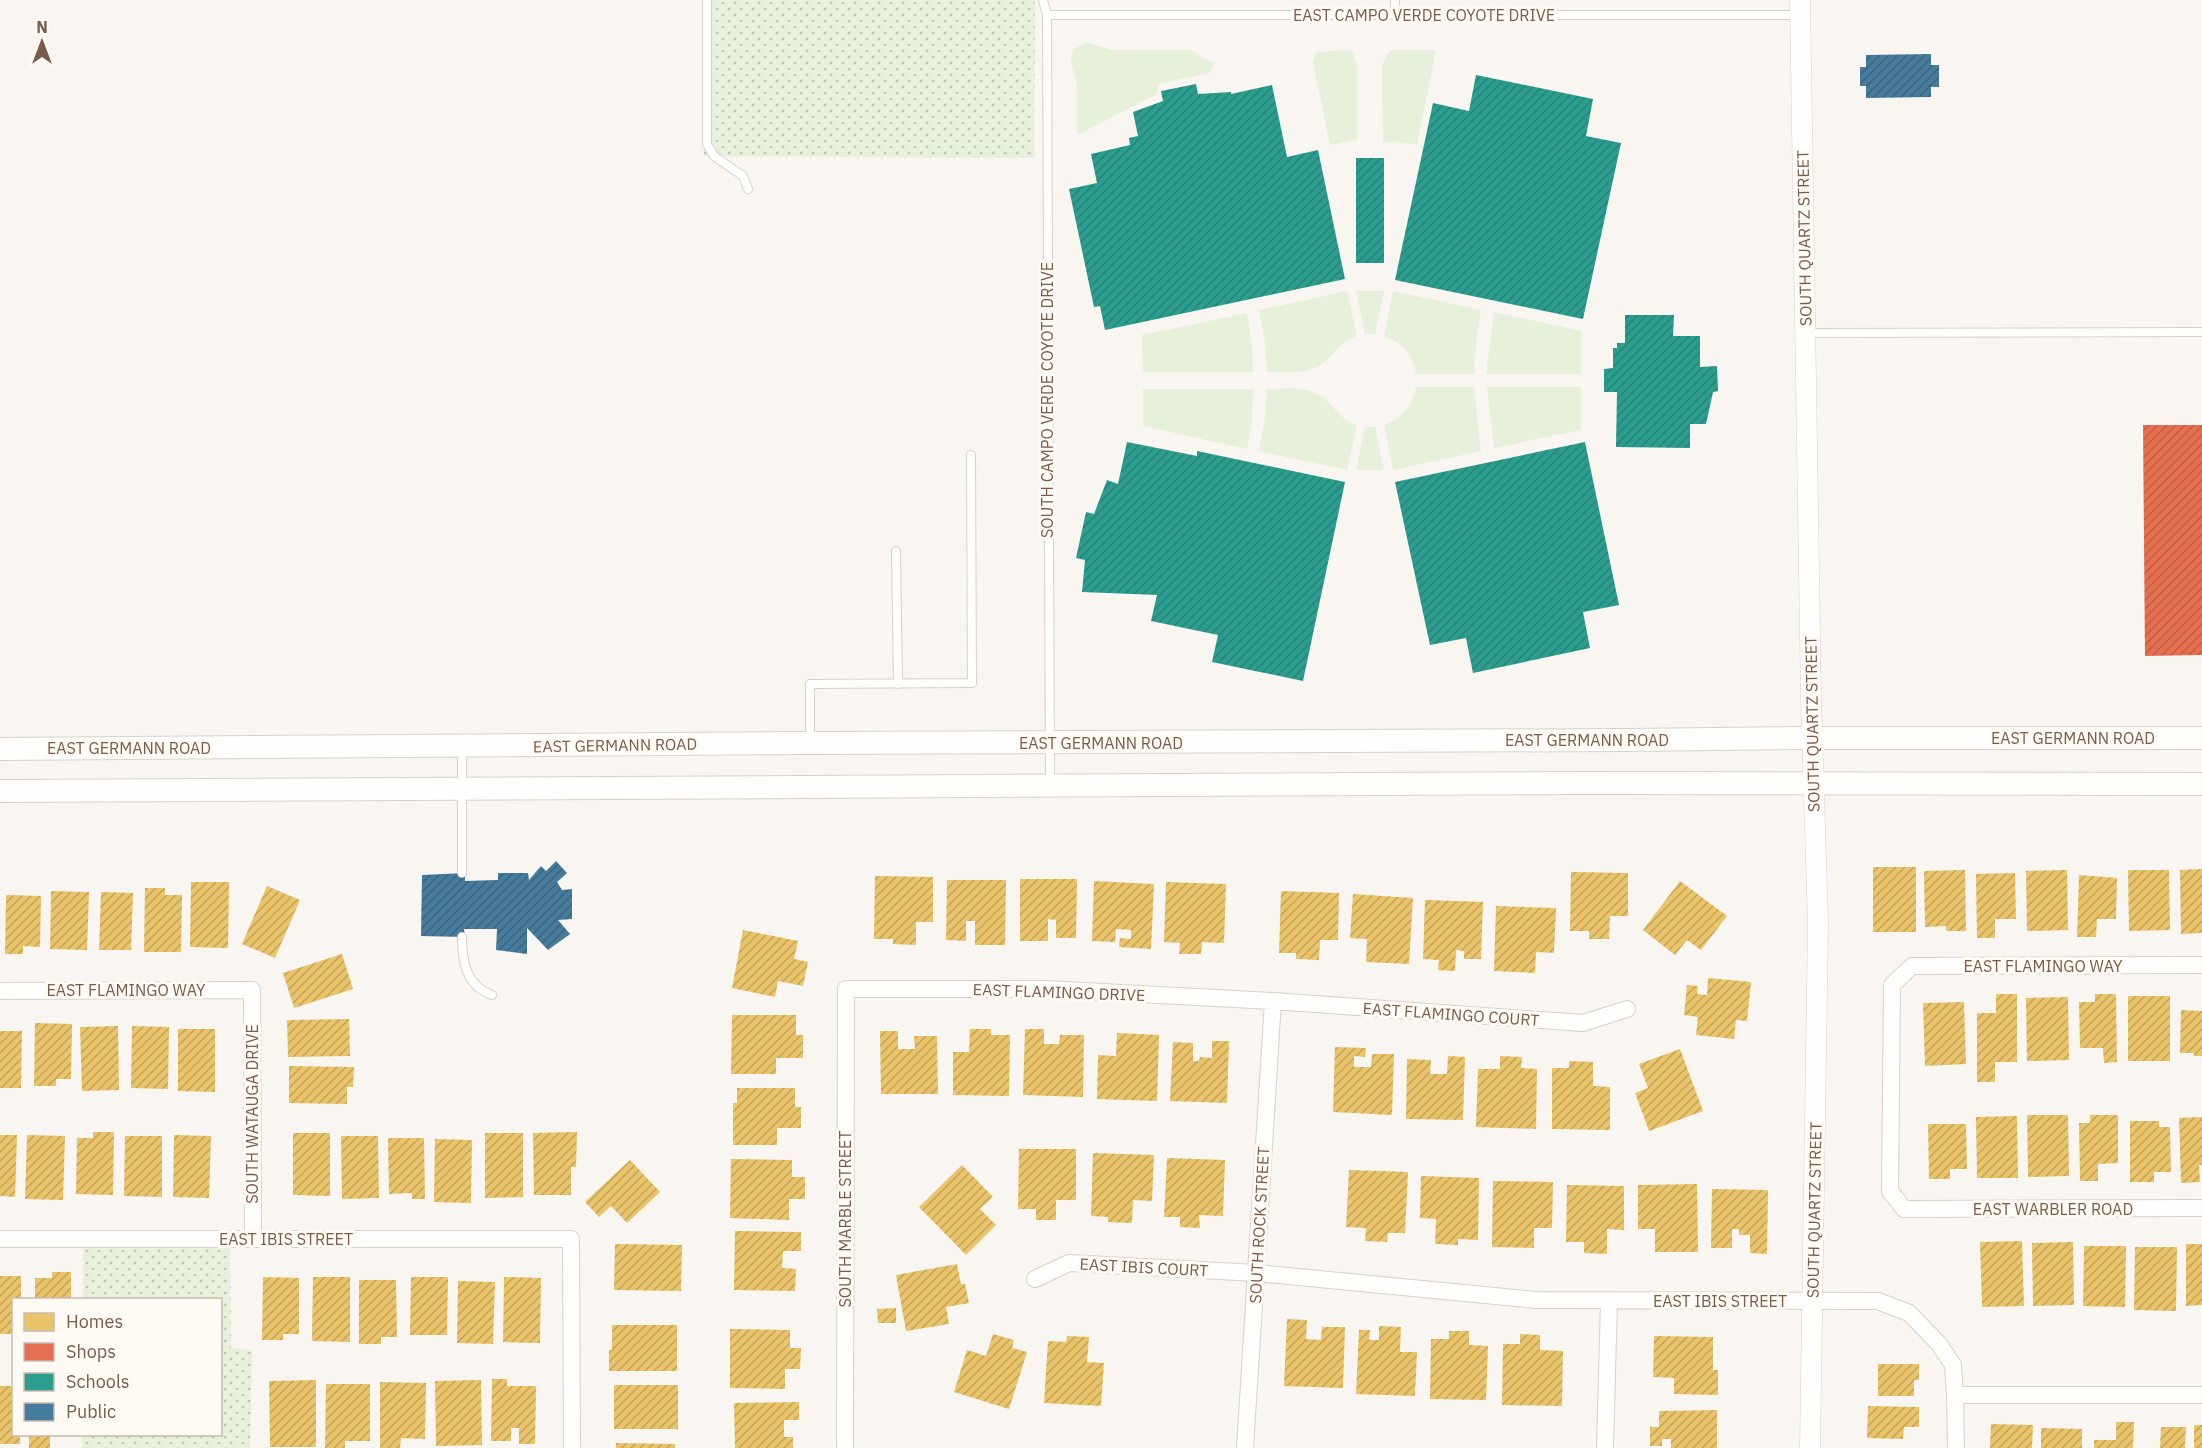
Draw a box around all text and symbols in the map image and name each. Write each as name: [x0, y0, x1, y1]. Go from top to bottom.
street label: EAST CAMPO VERDE COYOTE DRIVE: [1293, 5, 1555, 25]
north arrow: [12, 12, 72, 72]
text: N: [36, 17, 48, 37]
street label: SOUTH QUARTZ STREET: [1792, 150, 1816, 326]
street label: SOUTH CAMPO VERDE COYOTE DRIVE: [1037, 262, 1057, 538]
street label: SOUTH QUARTZ STREET: [1800, 636, 1824, 812]
street label: EAST GERMANN ROAD: [1991, 728, 2155, 748]
street label: EAST GERMANN ROAD: [1505, 730, 1669, 750]
street label: EAST GERMANN ROAD: [1019, 733, 1183, 753]
street label: EAST GERMANN ROAD: [533, 734, 697, 756]
street label: EAST GERMANN ROAD: [47, 738, 211, 758]
street label: EAST FLAMINGO WAY: [1963, 956, 2123, 976]
street label: EAST FLAMINGO DRIVE: [972, 979, 1146, 1005]
street label: EAST FLAMINGO WAY: [46, 980, 206, 1000]
street label: EAST FLAMINGO COURT: [1362, 998, 1540, 1030]
street label: SOUTH WATAUGA DRIVE: [242, 1024, 262, 1204]
street label: SOUTH QUARTZ STREET: [1802, 1122, 1826, 1298]
street label: SOUTH MARBLE STREET: [835, 1130, 855, 1308]
street label: SOUTH ROCK STREET: [1245, 1146, 1273, 1304]
street label: EAST WARBLER ROAD: [1973, 1199, 2133, 1219]
street label: EAST IBIS STREET: [219, 1229, 353, 1249]
street label: EAST IBIS COURT: [1079, 1254, 1209, 1280]
street label: EAST IBIS STREET: [1653, 1291, 1787, 1311]
legend: [12, 1298, 222, 1436]
text: Homes: [66, 1310, 123, 1333]
text: Shops: [66, 1340, 116, 1363]
text: Schools: [66, 1370, 130, 1393]
text: Public: [66, 1400, 116, 1423]

